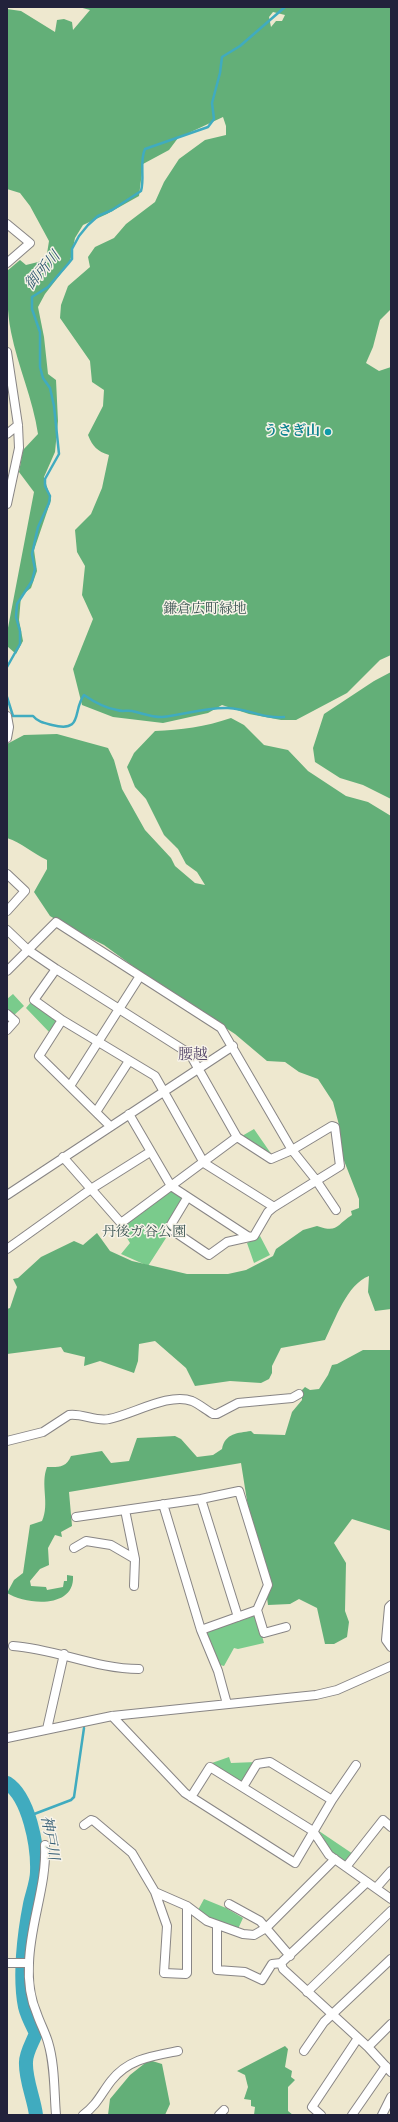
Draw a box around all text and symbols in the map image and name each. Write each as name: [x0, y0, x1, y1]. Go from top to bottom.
water label: 御所川: [21, 248, 65, 294]
place label: うさぎ山: [264, 424, 320, 440]
marker: うさぎ山: [323, 427, 333, 437]
park label: 鎌倉広町緑地: [163, 602, 247, 618]
district label: 腰越: [178, 1046, 208, 1064]
park label: 丹後ガ谷公園: [102, 1225, 186, 1241]
water label: 神戸川: [36, 1814, 62, 1862]

